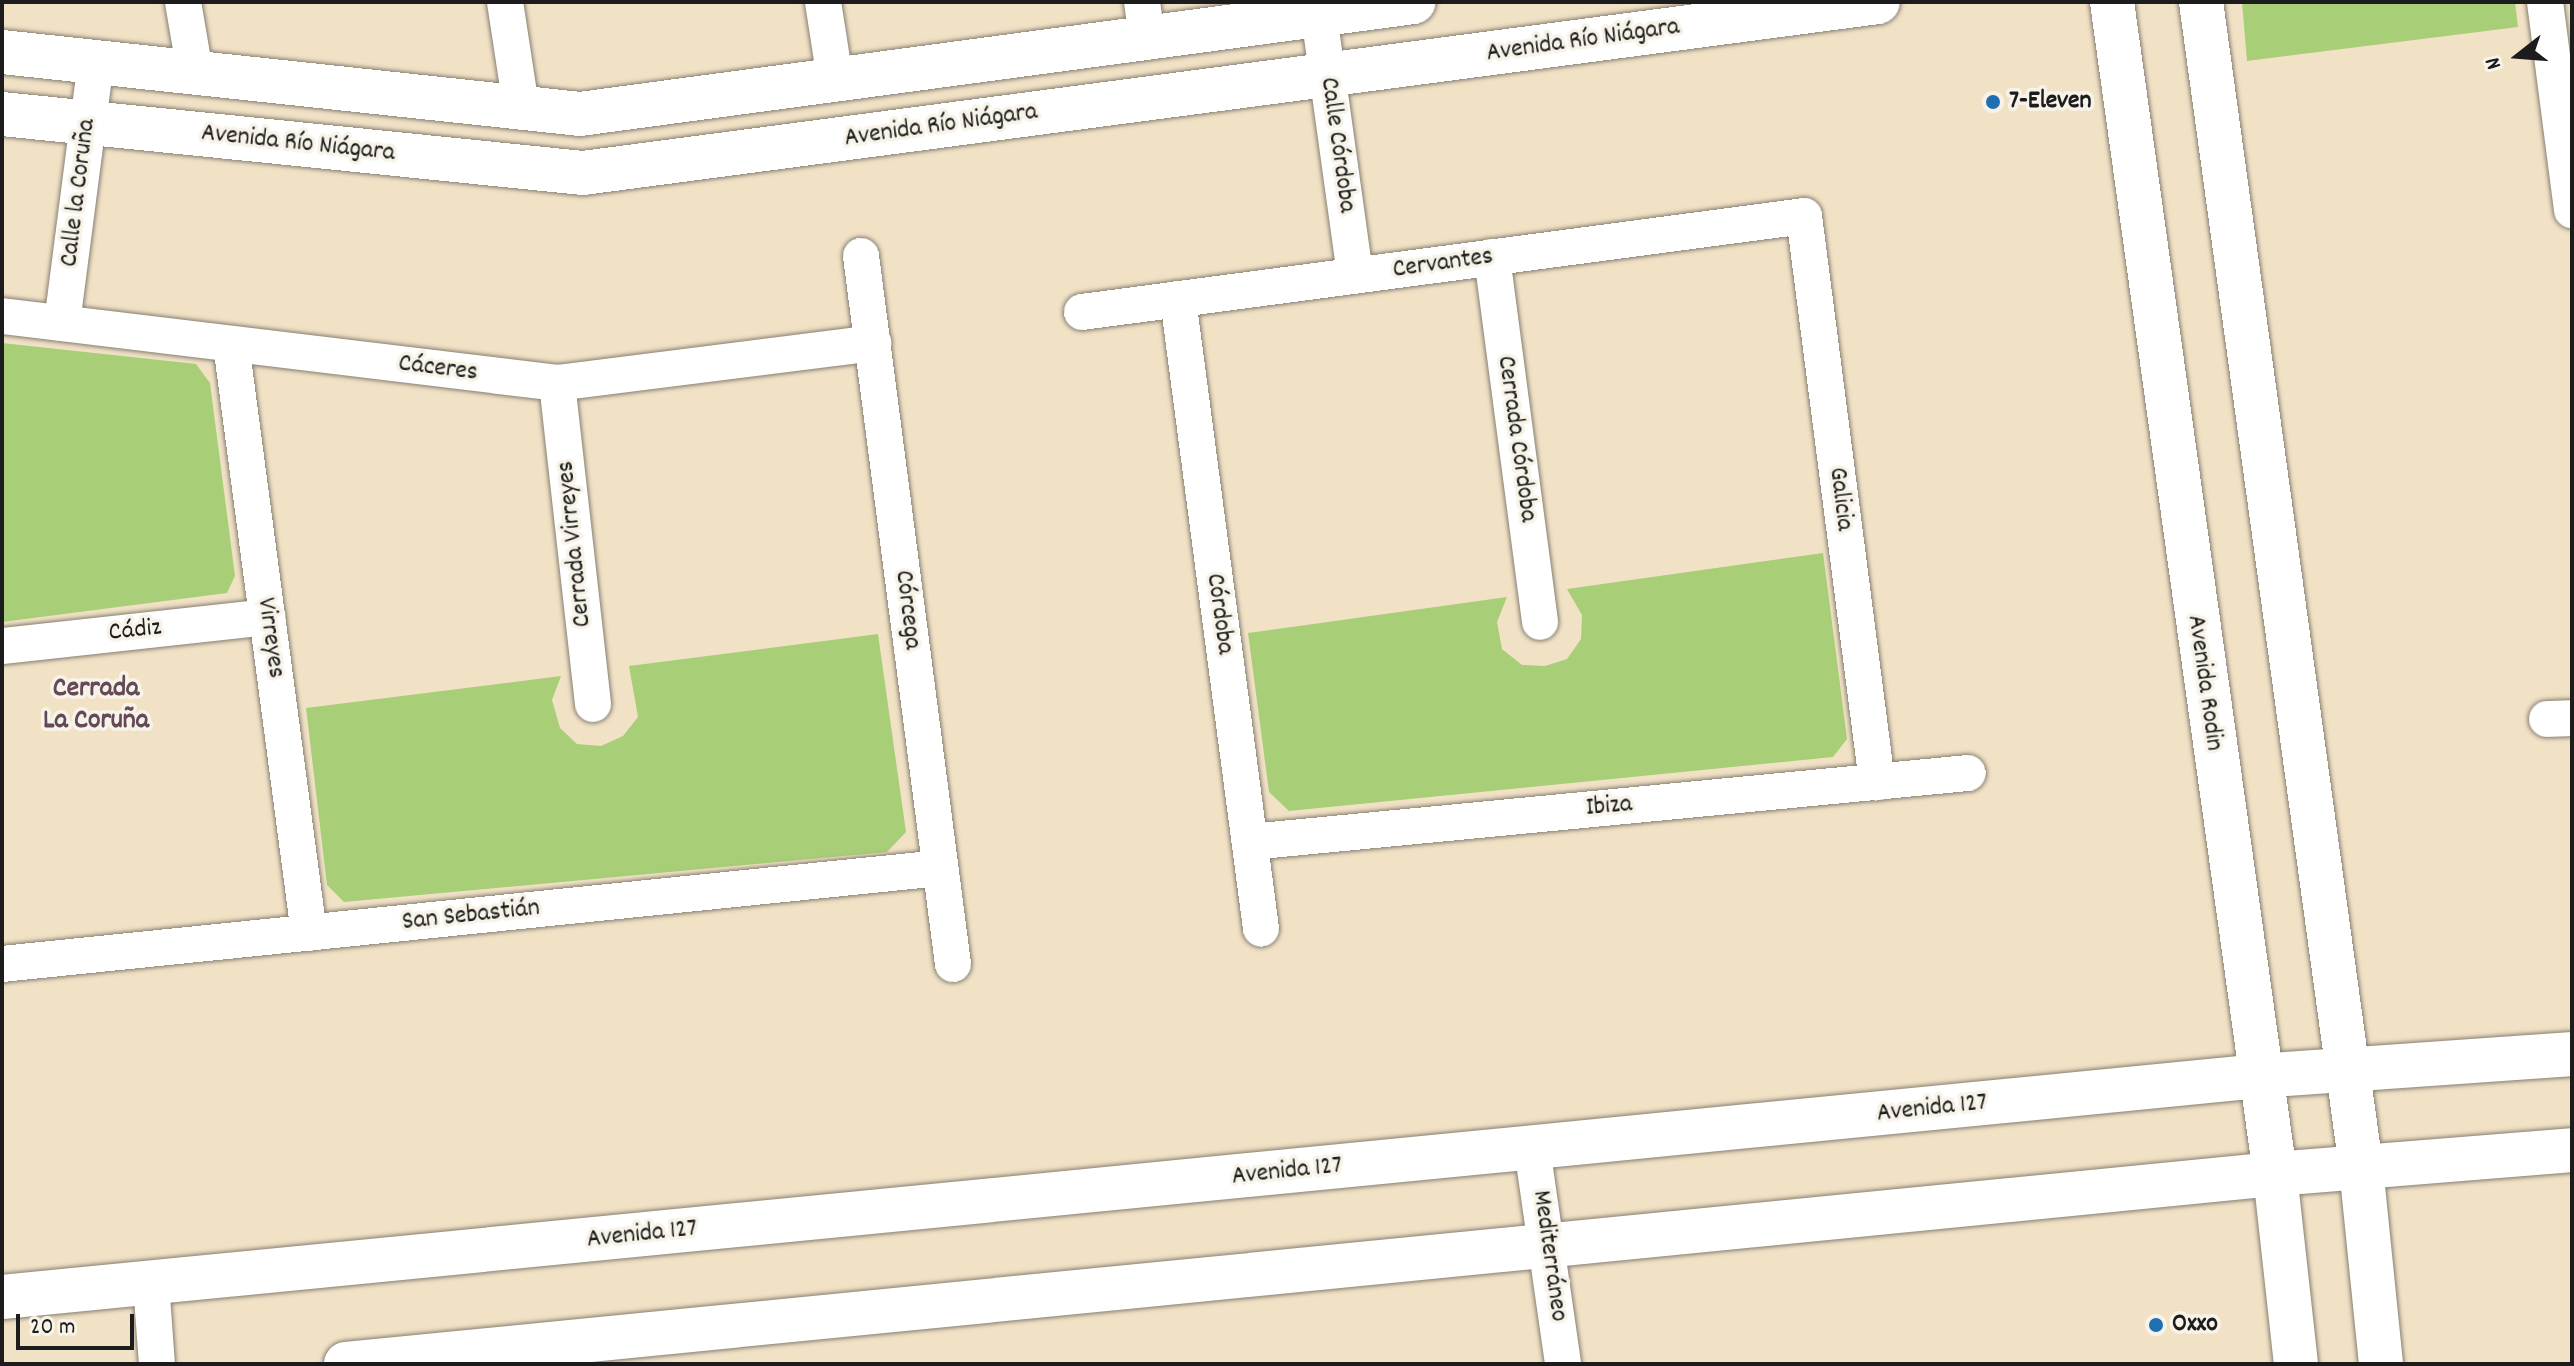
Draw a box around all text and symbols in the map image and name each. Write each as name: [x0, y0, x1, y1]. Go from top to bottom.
street label: Avenida Río Niágara: [1484, 12, 1682, 70]
north arrow: [2478, 16, 2558, 96]
text: N: [2478, 53, 2511, 73]
street label: Calle Córdoba: [1312, 75, 1362, 215]
place label: 7-Eleven: [2009, 86, 2092, 118]
marker: 7-Eleven: [1984, 93, 2002, 111]
street label: Avenida Río Niágara: [842, 97, 1040, 155]
street label: Calle la Coruña: [54, 117, 104, 269]
street label: Avenida Río Niágara: [200, 118, 396, 170]
street label: Cervantes: [1391, 242, 1495, 286]
street label: Cáceres: [397, 349, 479, 389]
street label: Cerrada Córdoba: [1489, 354, 1543, 524]
street label: Cerrada Virreyes: [551, 459, 599, 629]
street label: Galicia: [1821, 465, 1859, 533]
street label: Córcega: [887, 569, 927, 651]
street label: Córdoba: [1198, 572, 1240, 656]
street label: Virreyes: [249, 596, 291, 680]
street label: Cádiz: [107, 613, 163, 649]
street label: Avenida Rodin: [2179, 613, 2229, 753]
district label: Cerrada La Coruña: [43, 673, 149, 739]
street label: Ibiza: [1585, 789, 1633, 825]
street label: San Sebastián: [401, 893, 541, 939]
street label: Avenida 127: [1875, 1088, 1989, 1130]
street label: Avenida 127: [1230, 1151, 1344, 1193]
street label: Mediterráneo: [1524, 1188, 1574, 1324]
street label: Avenida 127: [585, 1214, 699, 1256]
scale bar: [20, 1298, 138, 1348]
place label: Oxxo: [2172, 1309, 2218, 1341]
text: 20 m: [30, 1311, 76, 1345]
marker: Oxxo: [2147, 1316, 2165, 1334]

